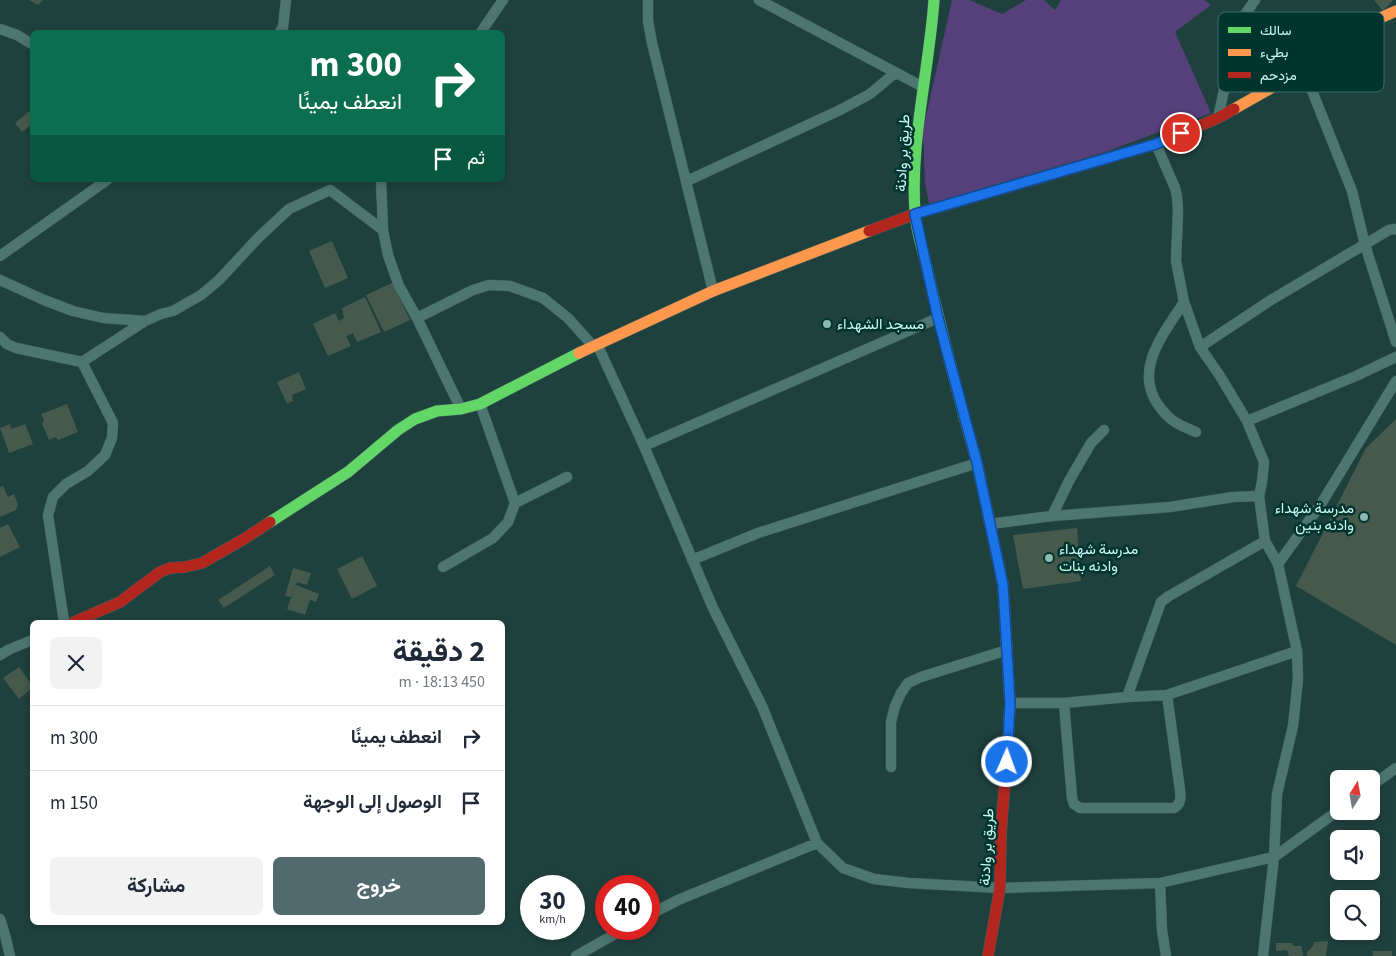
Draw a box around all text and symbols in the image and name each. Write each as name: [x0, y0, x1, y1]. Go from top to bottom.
legend: [1218, 12, 1384, 92]
text: سالك: [1260, 21, 1291, 41]
text: 300 m: [310, 40, 402, 90]
text: بطيء: [1260, 43, 1288, 64]
icon: right: [420, 50, 485, 115]
text: مزدحم: [1260, 66, 1297, 86]
text: انعطف يمينًا: [298, 86, 402, 118]
pin: [1160, 112, 1202, 154]
street label: طريق بر وادنة: [890, 114, 916, 192]
icon: arrive: [1167, 119, 1195, 147]
icon: arrive: [429, 145, 457, 173]
text: ثم: [467, 145, 485, 172]
place label: مسجد الشهداء: [837, 314, 924, 335]
marker: مسجد الشهداء: [821, 318, 833, 330]
place label: مدرسة شهداء وادنه بنين: [1275, 498, 1354, 536]
marker: مدرسة شهداء وادنه بنين: [1358, 511, 1370, 523]
place label: مدرسة شهداء وادنه بنات: [1059, 539, 1138, 577]
marker: مدرسة شهداء وادنه بنات: [1043, 552, 1055, 564]
text: 2 دقيقة: [392, 630, 485, 673]
button: close: [50, 637, 102, 689]
text: 450 m · 18:13: [398, 671, 485, 693]
text: انعطف يمينًا: [351, 724, 442, 751]
icon: right: [457, 724, 485, 752]
text: 300 m: [50, 725, 98, 752]
position arrow: [980, 735, 1032, 787]
north arrow: [1330, 770, 1380, 820]
map controls: [1330, 770, 1380, 940]
text: الوصول إلى الوجهة: [303, 789, 442, 816]
icon: arrive: [457, 789, 485, 817]
text: 150 m: [50, 790, 98, 817]
street label: طريق بر وادنة: [974, 808, 1000, 886]
button: sound: [1330, 830, 1380, 880]
button: مشاركة: [50, 857, 263, 915]
button: خروج: [273, 857, 485, 915]
speed limit sign: 40: [595, 875, 660, 940]
text: 30: [539, 883, 566, 919]
button: search: [1330, 890, 1380, 940]
text: km/h: [539, 911, 566, 928]

